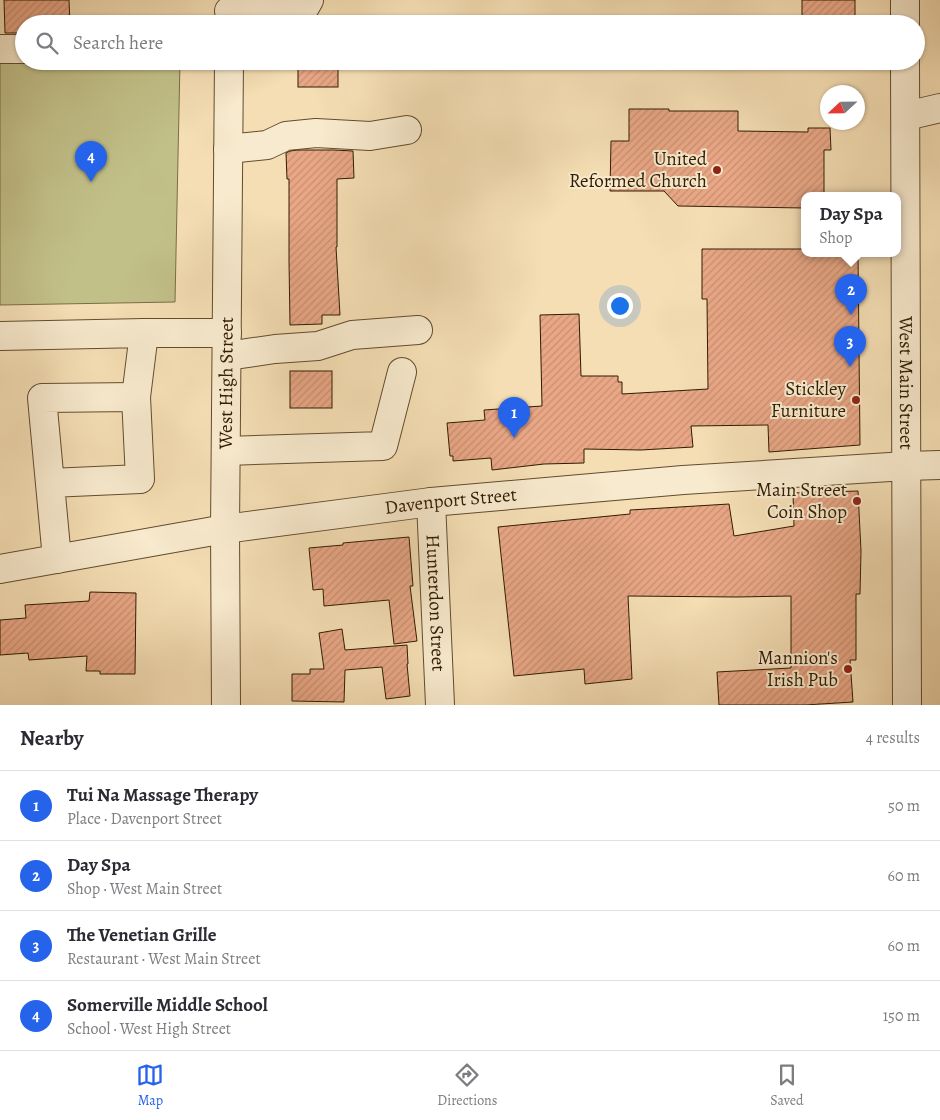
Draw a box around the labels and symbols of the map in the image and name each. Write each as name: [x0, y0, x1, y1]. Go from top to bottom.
north arrow: [820, 85, 865, 130]
pin: 4: [75, 141, 107, 182]
place label: United Reformed Church: [569, 146, 708, 194]
marker: United Reformed Church: [711, 164, 723, 176]
pin: 2: [835, 274, 867, 315]
your location: [607, 293, 633, 319]
street label: West Main Street: [893, 315, 919, 450]
street label: West High Street: [213, 317, 240, 450]
pin: 3: [834, 326, 866, 367]
place label: Stickley Furniture: [771, 376, 847, 424]
marker: Stickley Furniture: [850, 394, 862, 406]
pin: 1: [498, 397, 530, 438]
place label: Main Street Coin Shop: [756, 477, 847, 525]
street label: Davenport Street: [383, 482, 518, 521]
marker: Main Street Coin Shop: [851, 495, 863, 507]
street label: Hunterdon Street: [419, 534, 452, 672]
place label: Mannion's Irish Pub: [758, 645, 838, 693]
marker: Mannion's Irish Pub: [842, 663, 854, 675]

